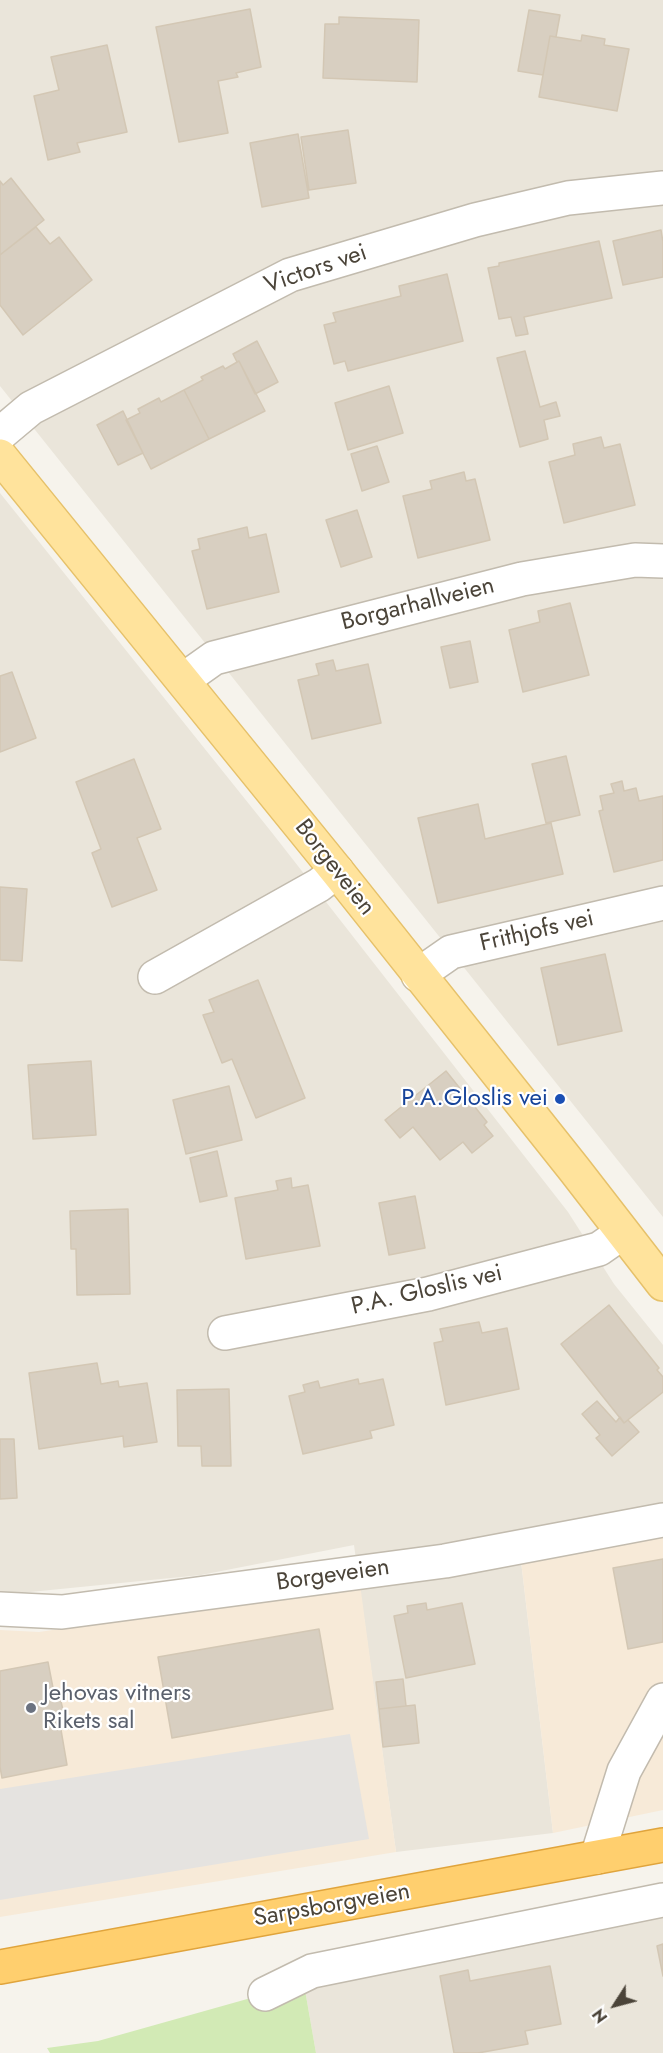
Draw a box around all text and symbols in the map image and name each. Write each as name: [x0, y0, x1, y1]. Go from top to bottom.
street label: Victors vei: [261, 239, 371, 301]
street label: Borgarhallveien: [338, 572, 498, 638]
street label: Borgeveien: [288, 814, 380, 922]
street label: Frithjofs vei: [477, 905, 597, 959]
place label: P.A.Gloslis vei: [401, 1085, 548, 1113]
marker: P.A.Gloslis vei: [553, 1092, 567, 1106]
street label: P.A. Gloslis vei: [349, 1260, 505, 1322]
street label: Borgeveien: [275, 1554, 391, 1598]
place label: Jehovas vitners Rikets sal: [43, 1680, 191, 1736]
marker: Jehovas vitners Rikets sal: [24, 1701, 38, 1715]
street label: Sarpsborgveien: [252, 1878, 412, 1934]
north arrow: [585, 1975, 645, 2035]
text: N: [587, 2004, 613, 2028]

